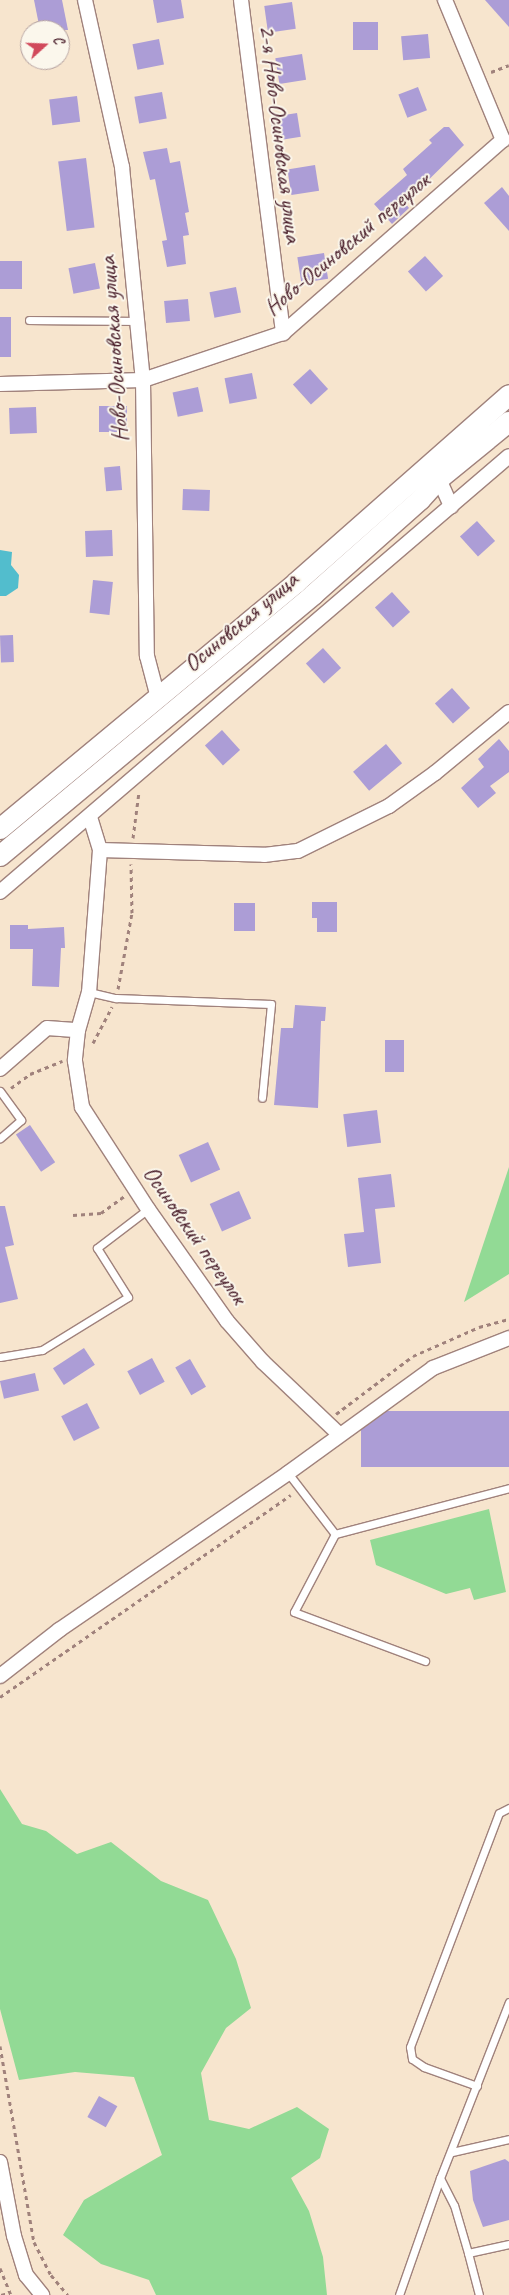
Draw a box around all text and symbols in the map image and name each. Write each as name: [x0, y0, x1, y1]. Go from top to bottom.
north arrow: [20, 20, 70, 70]
street label: 2-я Ново-Осиновская улица: [252, 23, 308, 245]
text: С: [49, 34, 68, 46]
street label: Ново-Осиновский переулок: [258, 166, 436, 322]
street label: Ново-Осиновская улица: [93, 254, 135, 444]
street label: Осиновская улица: [177, 565, 305, 679]
street label: Осиновский переулок: [137, 1160, 253, 1310]

